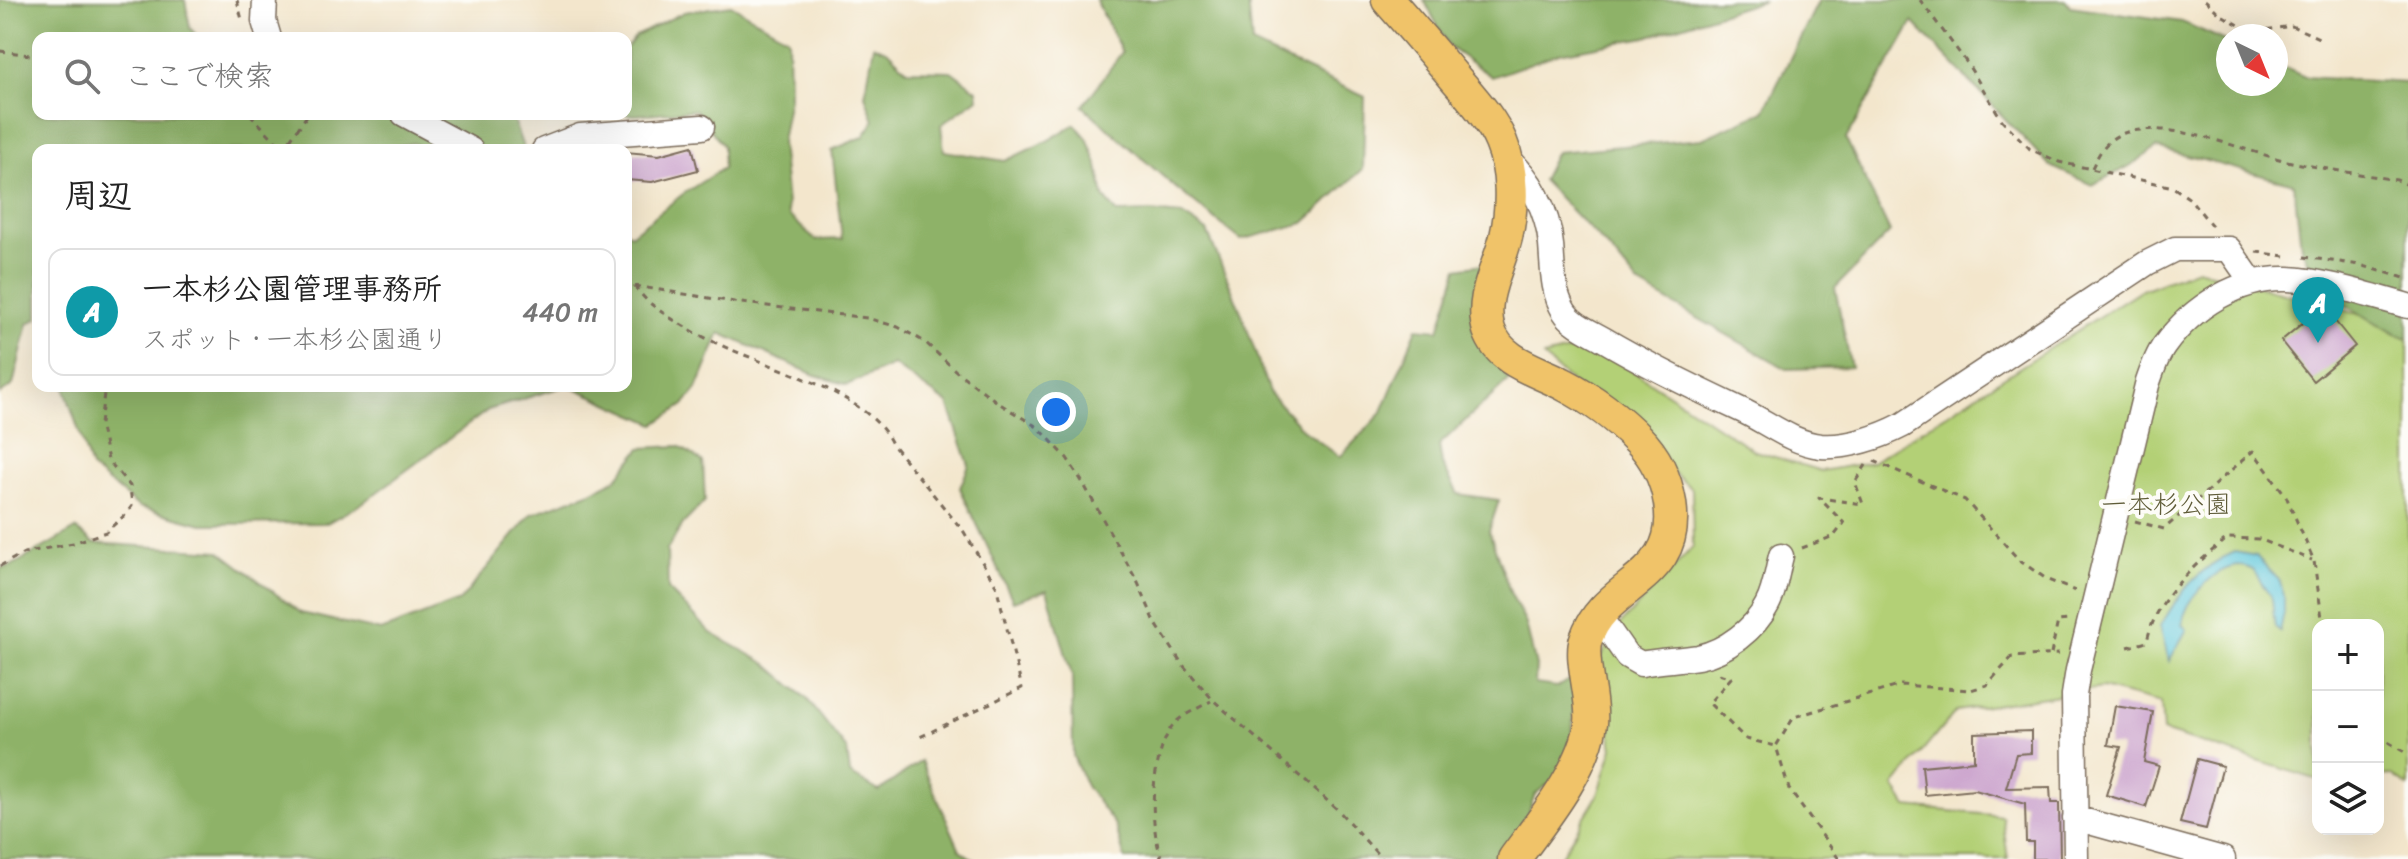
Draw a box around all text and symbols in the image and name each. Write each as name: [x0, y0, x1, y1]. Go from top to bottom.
north arrow: [2216, 24, 2288, 96]
search box: [32, 32, 632, 120]
text: ここで検索: [124, 49, 274, 103]
icon: search: [60, 54, 104, 98]
text: 周辺: [64, 166, 132, 226]
text: 一本杉公園管理事務所: [142, 262, 442, 316]
pin: A: [2292, 277, 2344, 343]
text: A: [83, 289, 101, 335]
text: 440 m: [522, 289, 598, 335]
text: スポット · 一本杉公園通り: [142, 316, 449, 362]
your location: [1036, 392, 1076, 432]
park label: 一本杉公園: [2101, 481, 2231, 527]
map controls: [2312, 619, 2384, 835]
button: +: [2312, 619, 2384, 691]
button: −: [2312, 691, 2384, 763]
button: layers: [2312, 763, 2384, 835]

